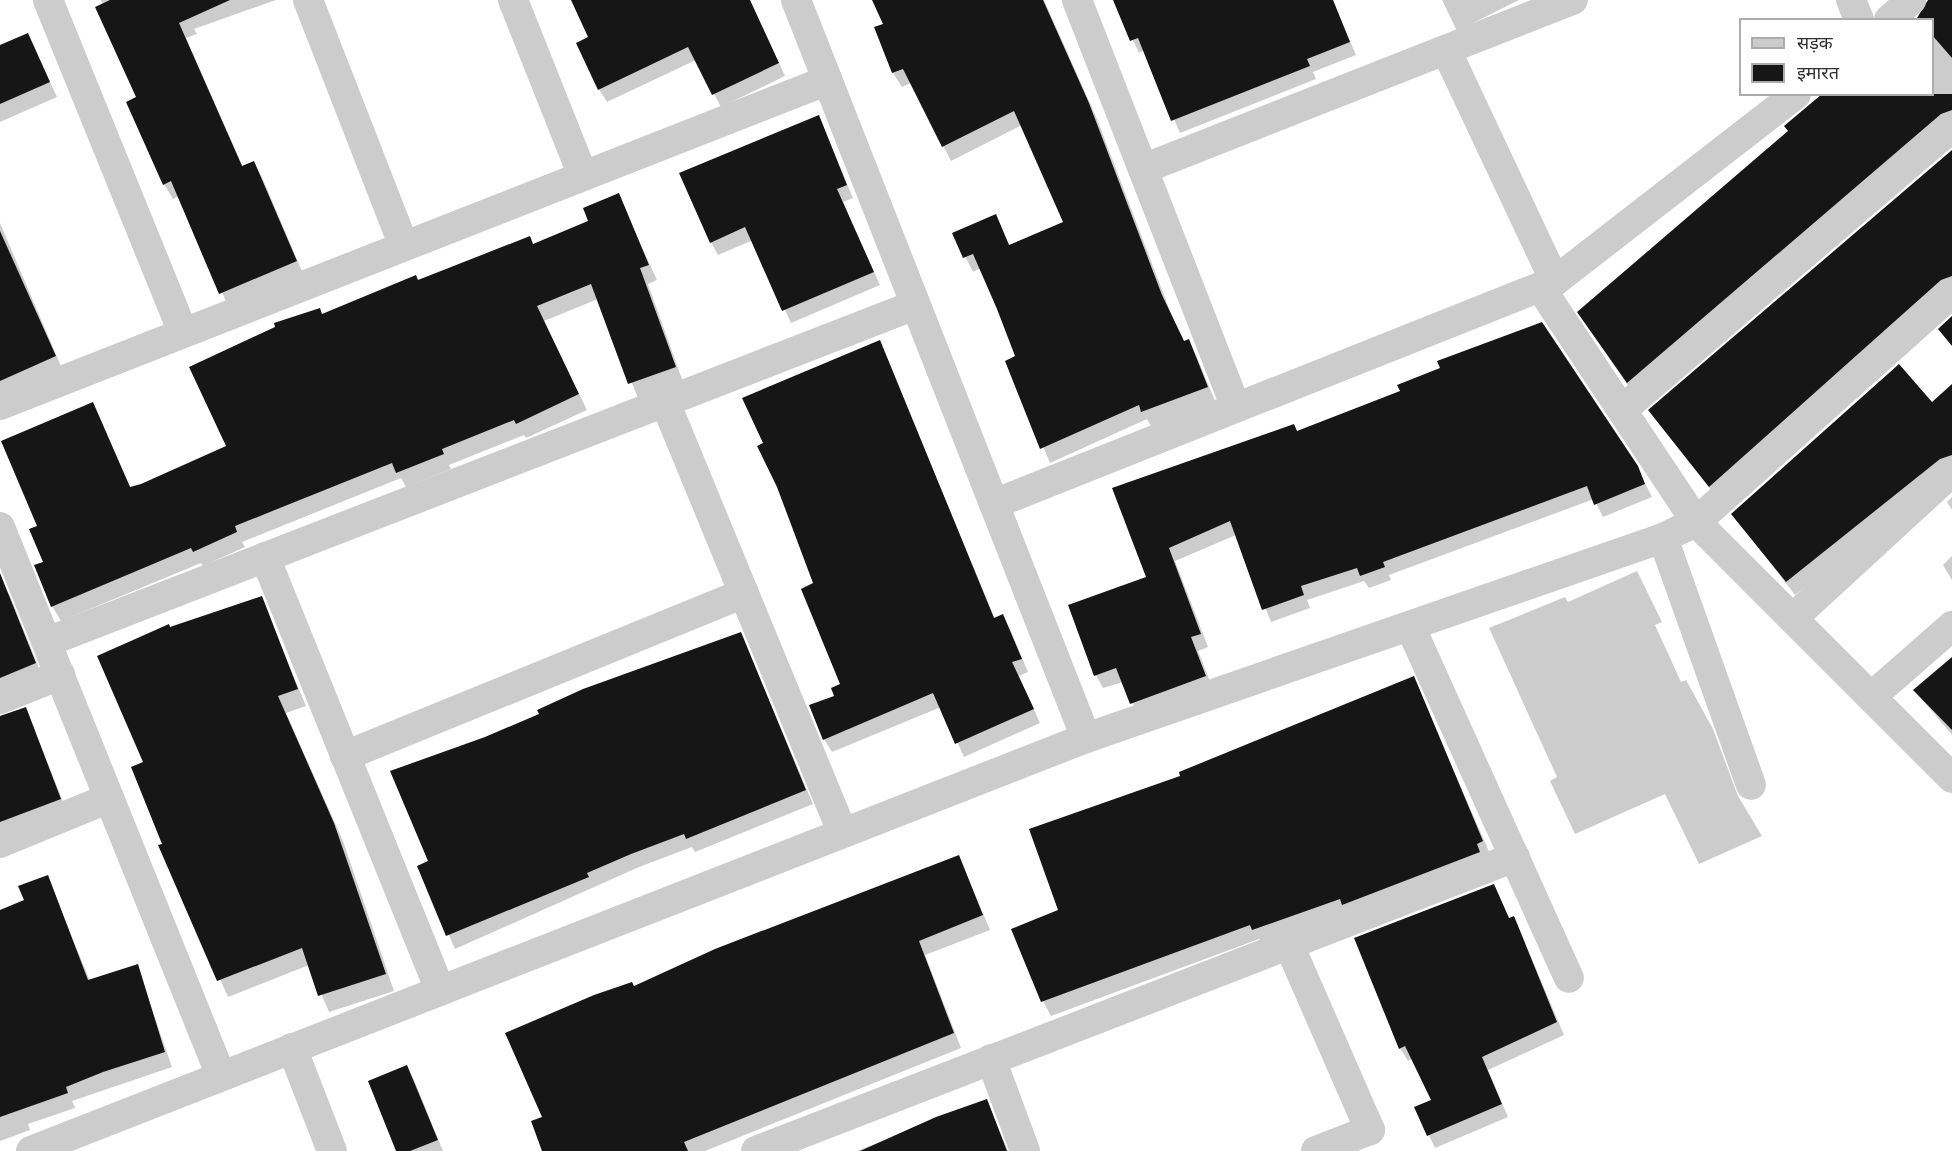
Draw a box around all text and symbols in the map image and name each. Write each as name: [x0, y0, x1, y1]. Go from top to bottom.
legend: [1739, 18, 1934, 96]
text: सड़क: [1797, 31, 1833, 54]
text: इमारत: [1797, 61, 1839, 84]

